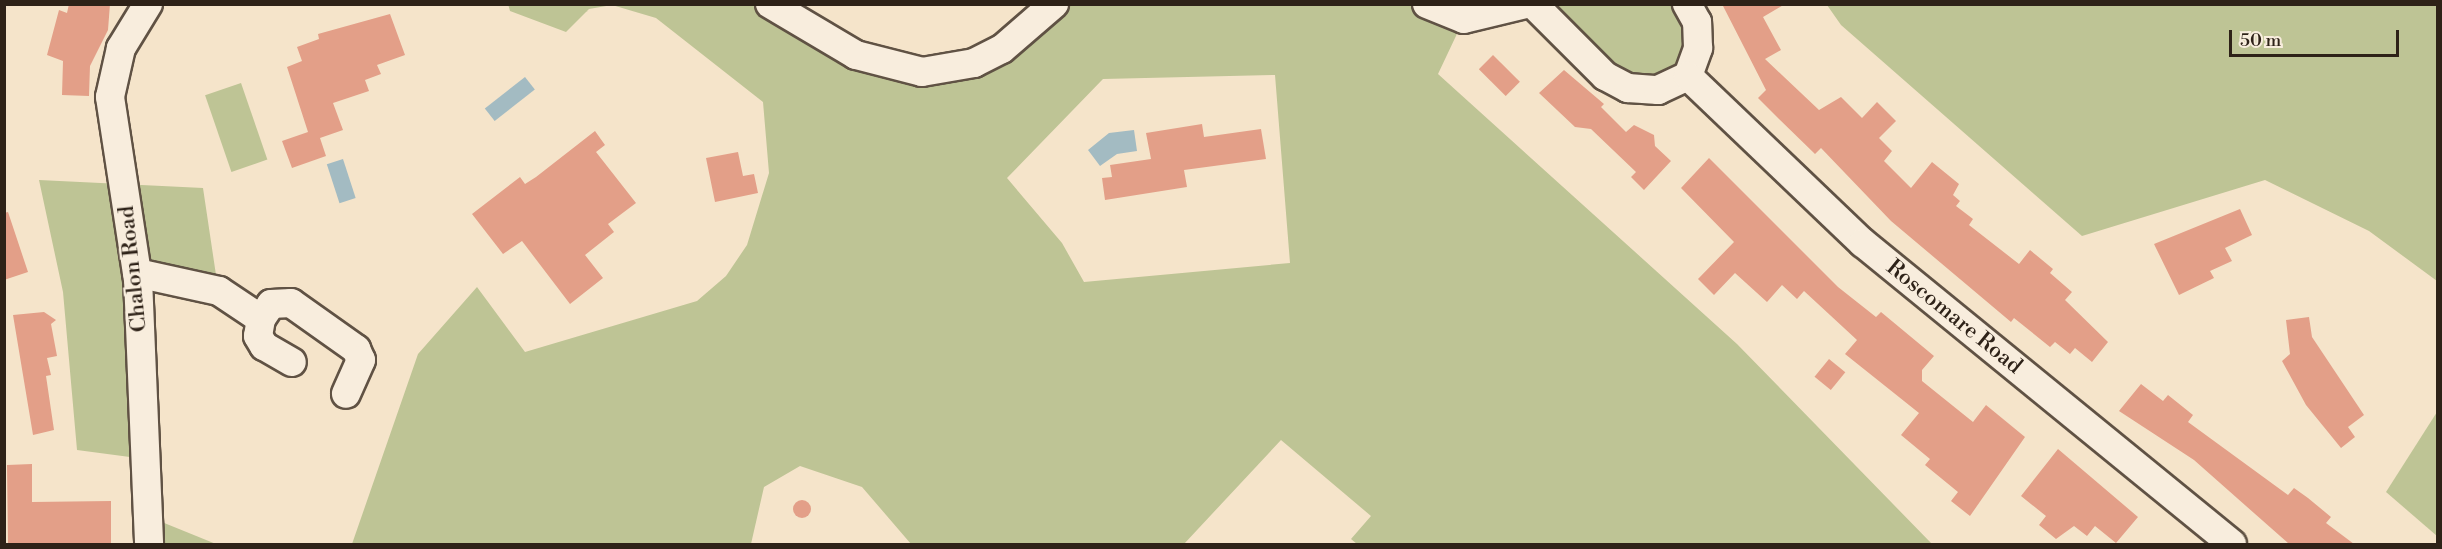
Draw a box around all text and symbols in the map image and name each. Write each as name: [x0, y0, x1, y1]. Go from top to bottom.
scale bar: [2232, 18, 2402, 56]
text: 50 m: [2240, 29, 2281, 52]
street label: Chalon Road: [113, 205, 153, 333]
street label: Roscomare Road: [1881, 254, 2027, 380]

